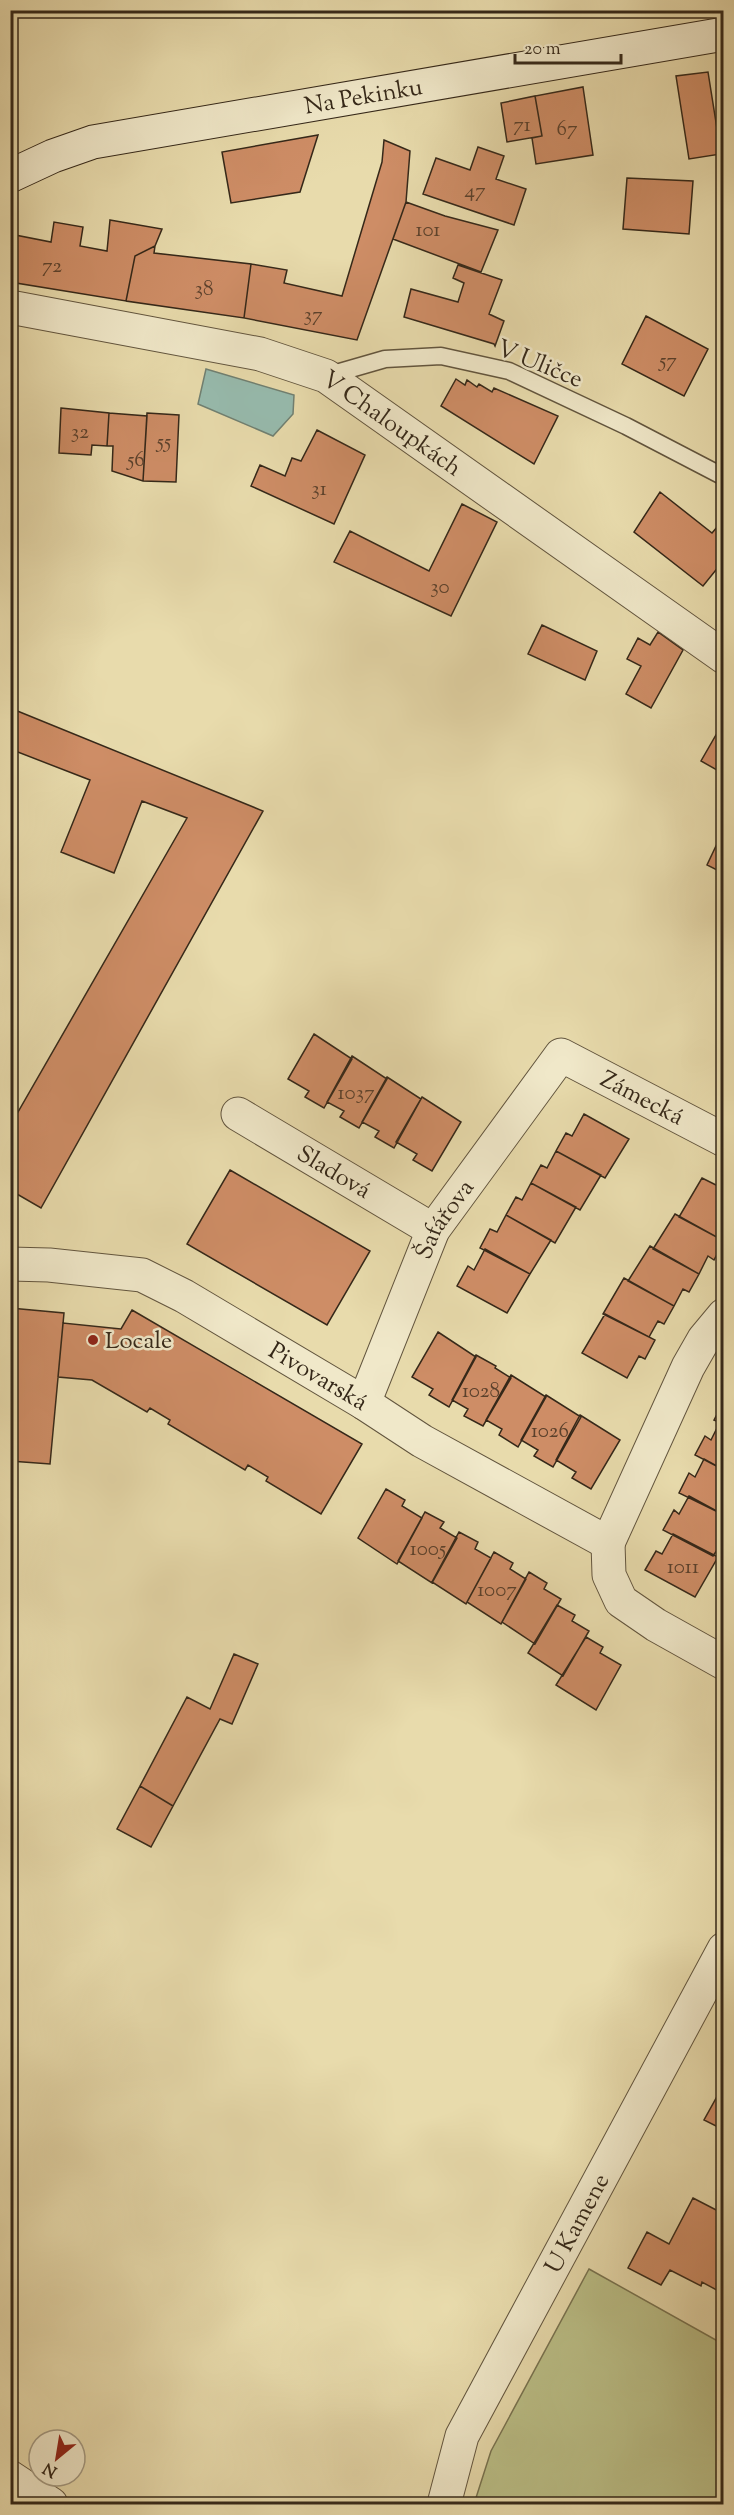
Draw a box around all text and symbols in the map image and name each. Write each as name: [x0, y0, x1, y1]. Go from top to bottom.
scale bar: [515, 27, 622, 65]
text: 20 m: [524, 37, 561, 63]
street label: Na Pekinku: [302, 71, 425, 125]
house number: 71: [513, 111, 531, 141]
house number: 67: [557, 115, 578, 145]
house number: 47: [464, 177, 486, 207]
house number: 101: [416, 216, 440, 246]
house number: 72: [42, 252, 62, 282]
house number: 38: [195, 275, 213, 305]
house number: 37: [303, 301, 323, 331]
street label: V Uličce: [491, 332, 587, 398]
house number: 57: [658, 347, 677, 377]
street label: V Chaloupkách: [314, 363, 468, 486]
house number: 32: [71, 418, 89, 448]
house number: 55: [156, 428, 171, 458]
house number: 56: [126, 446, 145, 476]
house number: 31: [311, 475, 327, 505]
house number: 30: [430, 573, 450, 603]
street label: Zámecká: [594, 1063, 689, 1135]
house number: 1037: [337, 1079, 375, 1109]
street label: Sladová: [290, 1138, 377, 1208]
street label: Šafářova: [408, 1173, 483, 1265]
place label: Locale: [105, 1325, 172, 1359]
marker: Locale: [86, 1333, 100, 1347]
street label: Pivovarská: [261, 1335, 374, 1420]
house number: 1028: [462, 1377, 500, 1407]
house number: 1026: [531, 1417, 569, 1447]
house number: 1005: [410, 1535, 446, 1565]
house number: 1011: [667, 1553, 699, 1583]
house number: 1007: [477, 1576, 517, 1606]
street label: U Kamene: [537, 2168, 619, 2280]
north arrow: [27, 2428, 87, 2488]
text: N: [39, 2456, 62, 2482]

